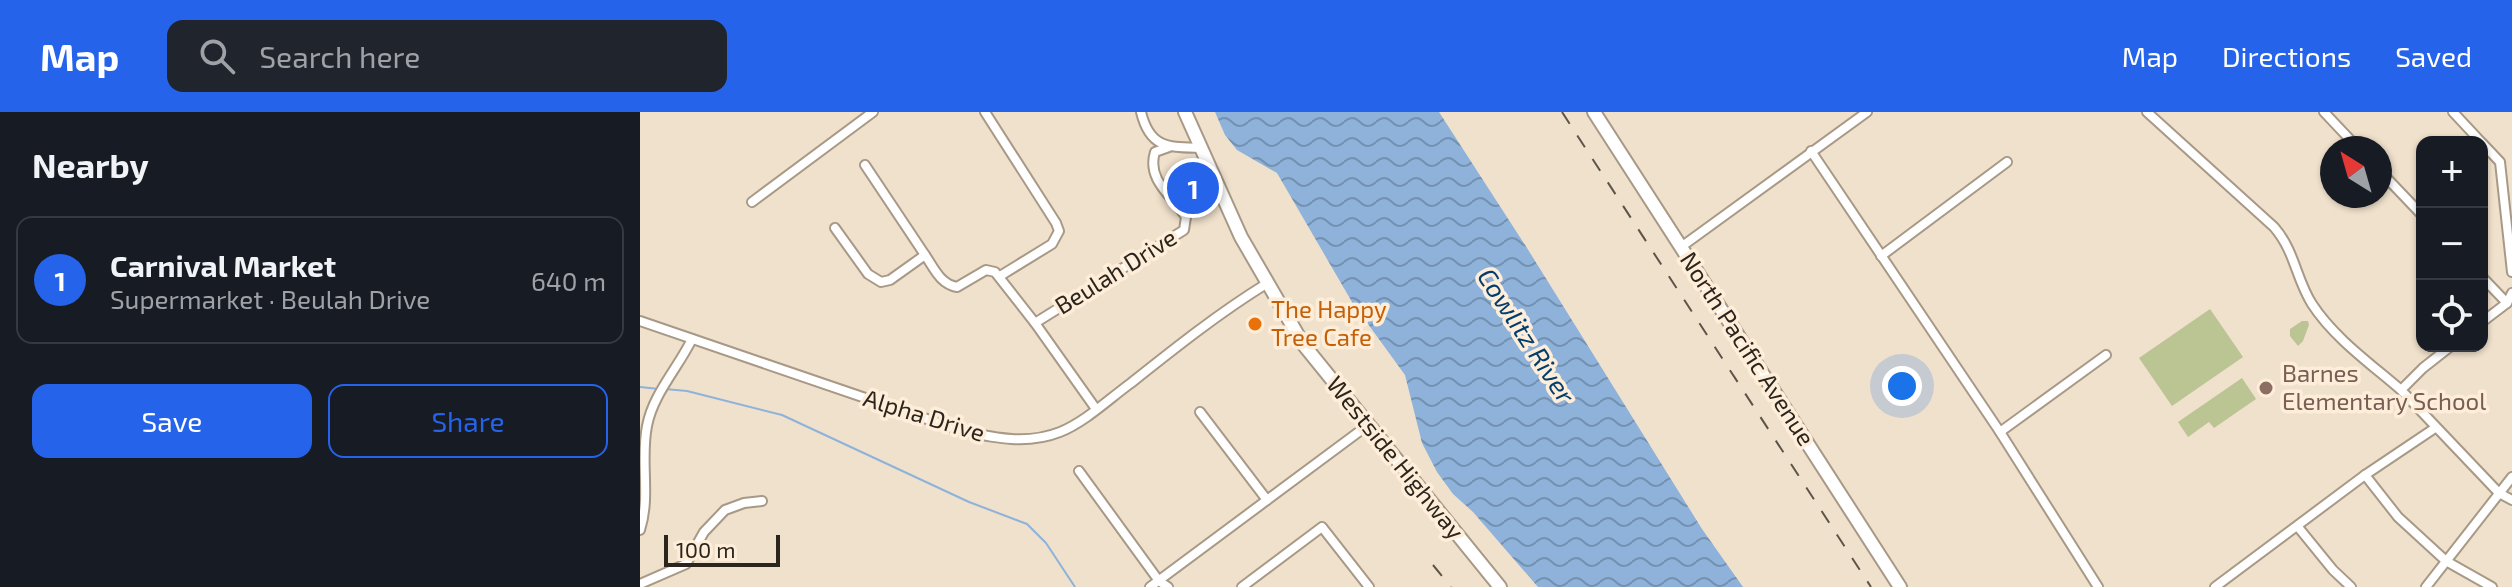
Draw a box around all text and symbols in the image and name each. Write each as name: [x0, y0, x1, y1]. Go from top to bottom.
search box: [167, 20, 727, 92]
text: Map: [40, 33, 119, 79]
icon: search: [195, 34, 239, 78]
text: Search here: [259, 38, 420, 74]
text: Map: [2122, 39, 2178, 73]
text: Directions: [2222, 39, 2351, 73]
text: Saved: [2395, 39, 2472, 73]
north arrow: [2320, 136, 2392, 208]
map controls: [2416, 136, 2488, 352]
button: +: [2416, 136, 2488, 208]
text: Nearby: [32, 144, 149, 185]
pin: 1: [1167, 158, 1219, 218]
button: −: [2416, 208, 2488, 280]
street label: Beulah Drive: [1049, 222, 1181, 320]
street label: North Pacific Avenue: [1675, 246, 1822, 450]
text: Carnival Market: [110, 247, 336, 283]
water label: Cowlitz River: [1472, 262, 1583, 409]
text: 1: [54, 265, 66, 296]
text: 640 m: [531, 265, 606, 296]
button: locate: [2416, 280, 2488, 352]
text: Supermarket · Beulah Drive: [110, 283, 430, 314]
place label: The Happy Tree Cafe: [1271, 294, 1387, 351]
marker: The Happy Tree Cafe: [1246, 315, 1264, 333]
place label: Barnes Elementary School: [2282, 358, 2486, 415]
your location: [1882, 366, 1922, 406]
street label: Westside Highway: [1321, 370, 1471, 545]
marker: Barnes Elementary School: [2257, 379, 2275, 397]
street label: Alpha Drive: [860, 382, 989, 447]
button: Save: [32, 384, 312, 458]
button: Share: [328, 384, 608, 458]
scale bar: [664, 531, 780, 567]
text: 100 m: [676, 536, 735, 562]

